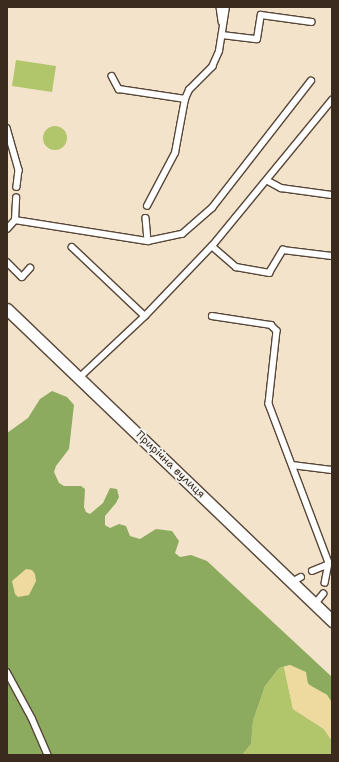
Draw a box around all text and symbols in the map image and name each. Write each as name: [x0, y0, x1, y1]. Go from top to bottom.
street label: Прирічна вулиця: [133, 429, 207, 501]

